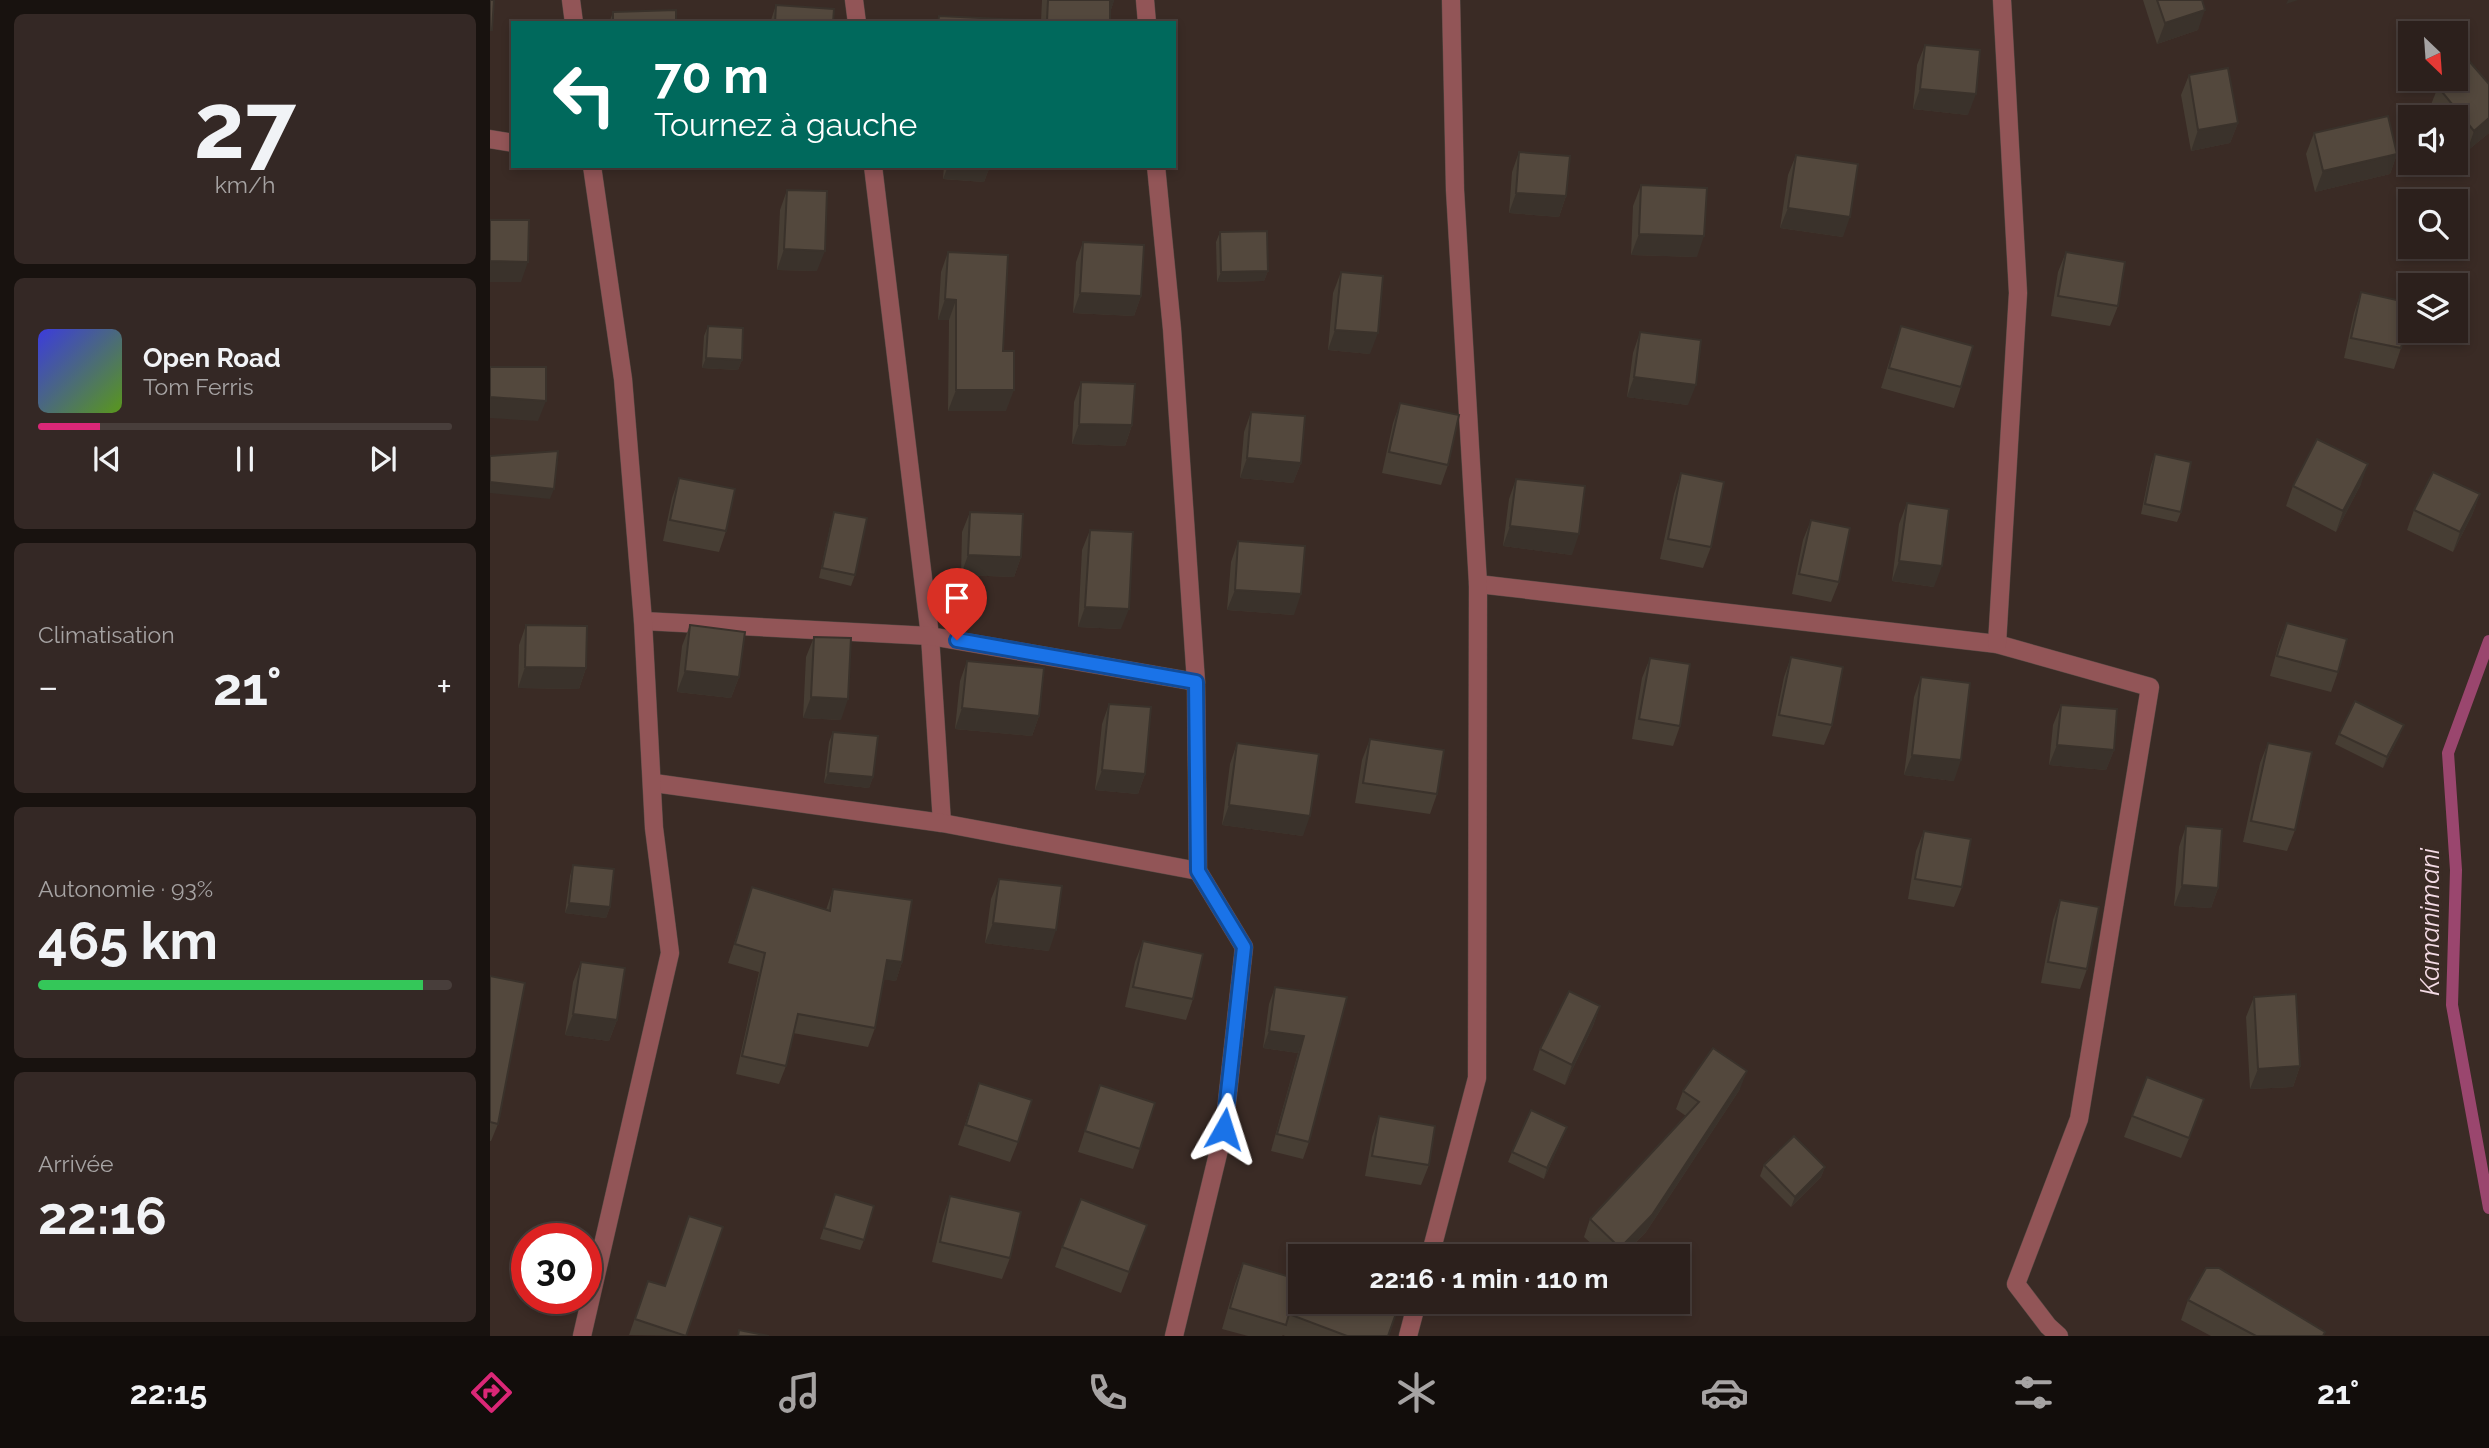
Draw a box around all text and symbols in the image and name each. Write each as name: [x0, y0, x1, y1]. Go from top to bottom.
north arrow: [2398, 21, 2468, 91]
map controls: [2398, 21, 2468, 343]
text: 70 m: [654, 47, 769, 104]
icon: left: [539, 49, 630, 140]
text: 27: [194, 72, 296, 179]
button: sound: [2398, 105, 2468, 175]
text: Tournez à gauche: [654, 106, 917, 143]
text: km/h: [215, 171, 275, 198]
button: search: [2398, 189, 2468, 259]
button: layers: [2398, 273, 2468, 343]
text: Open Road: [143, 343, 281, 373]
text: Tom Ferris: [143, 373, 254, 400]
icon: previous: [88, 440, 126, 478]
icon: pause: [226, 440, 264, 478]
icon: next: [364, 440, 402, 478]
pin: [927, 568, 987, 640]
icon: arrive: [938, 579, 976, 617]
text: Climatisation: [38, 621, 175, 648]
text: 21°: [213, 656, 282, 717]
text: −: [38, 664, 58, 709]
text: +: [436, 664, 452, 709]
water label: Kamanimani: [2415, 847, 2445, 996]
text: Autonomie · 93%: [38, 875, 213, 902]
text: 465 km: [38, 910, 218, 971]
position arrow: [1187, 1092, 1261, 1166]
text: Arrivée: [38, 1150, 114, 1177]
text: 22:16: [38, 1185, 167, 1246]
speed limit sign: 30: [511, 1223, 602, 1314]
text: 22:16 · 1 min · 110 m: [1370, 1264, 1608, 1294]
icon: directions: [467, 1368, 516, 1417]
icon: music: [775, 1368, 824, 1417]
icon: phone: [1083, 1368, 1132, 1417]
icon: climate: [1392, 1368, 1441, 1417]
icon: car: [1700, 1368, 1749, 1417]
icon: filters: [2009, 1368, 2058, 1417]
text: 22:15: [130, 1374, 207, 1411]
text: 21°: [2317, 1374, 2359, 1411]

